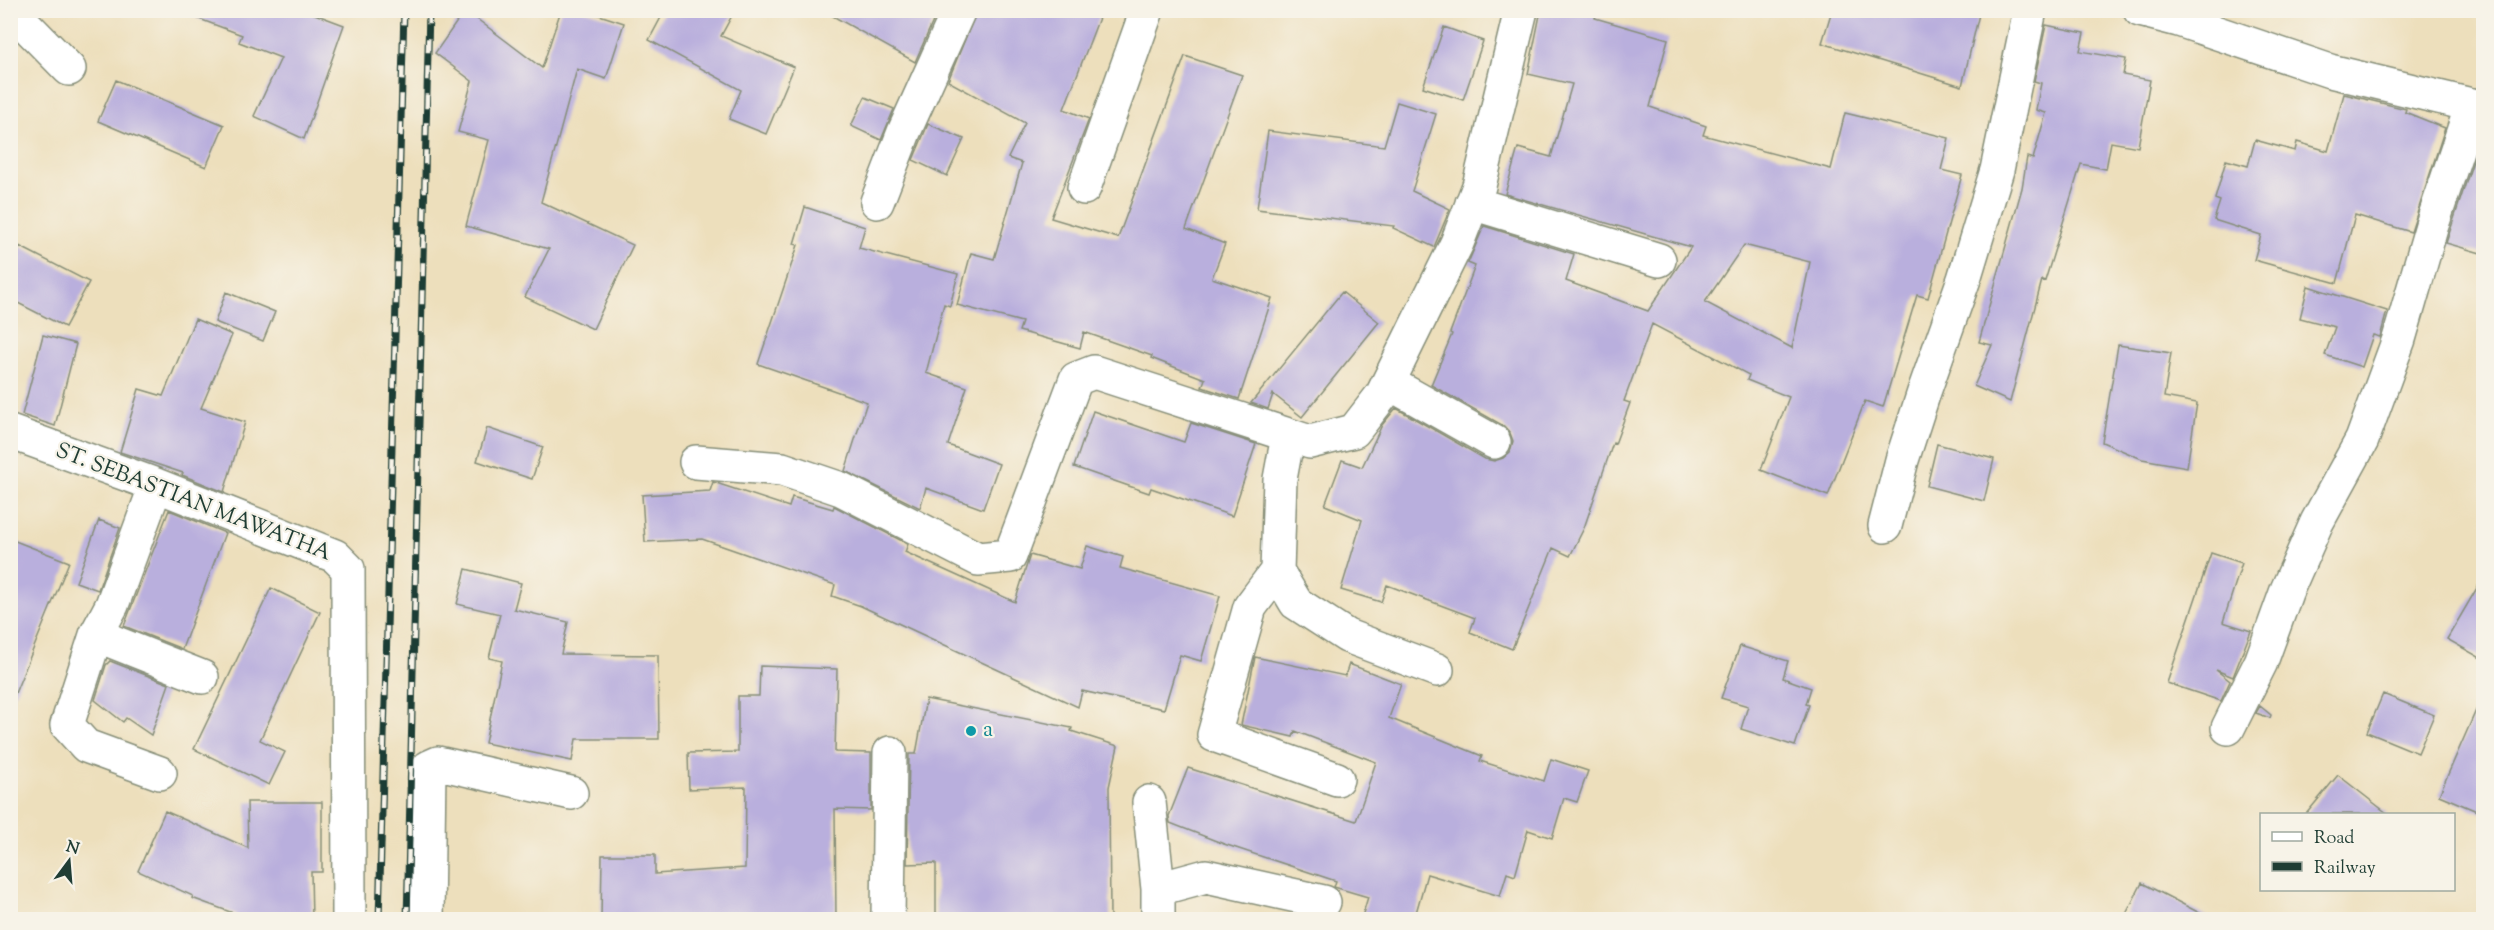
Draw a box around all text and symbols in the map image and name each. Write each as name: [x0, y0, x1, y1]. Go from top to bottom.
street label: ST. SEBASTIAN MAWATHA: [51, 436, 336, 570]
place label: a: [983, 715, 993, 747]
marker: a: [964, 724, 978, 738]
legend: [2260, 813, 2455, 891]
text: Road: [2314, 826, 2354, 852]
north arrow: [39, 831, 99, 891]
text: N: [63, 836, 82, 862]
text: Railway: [2314, 856, 2376, 882]

